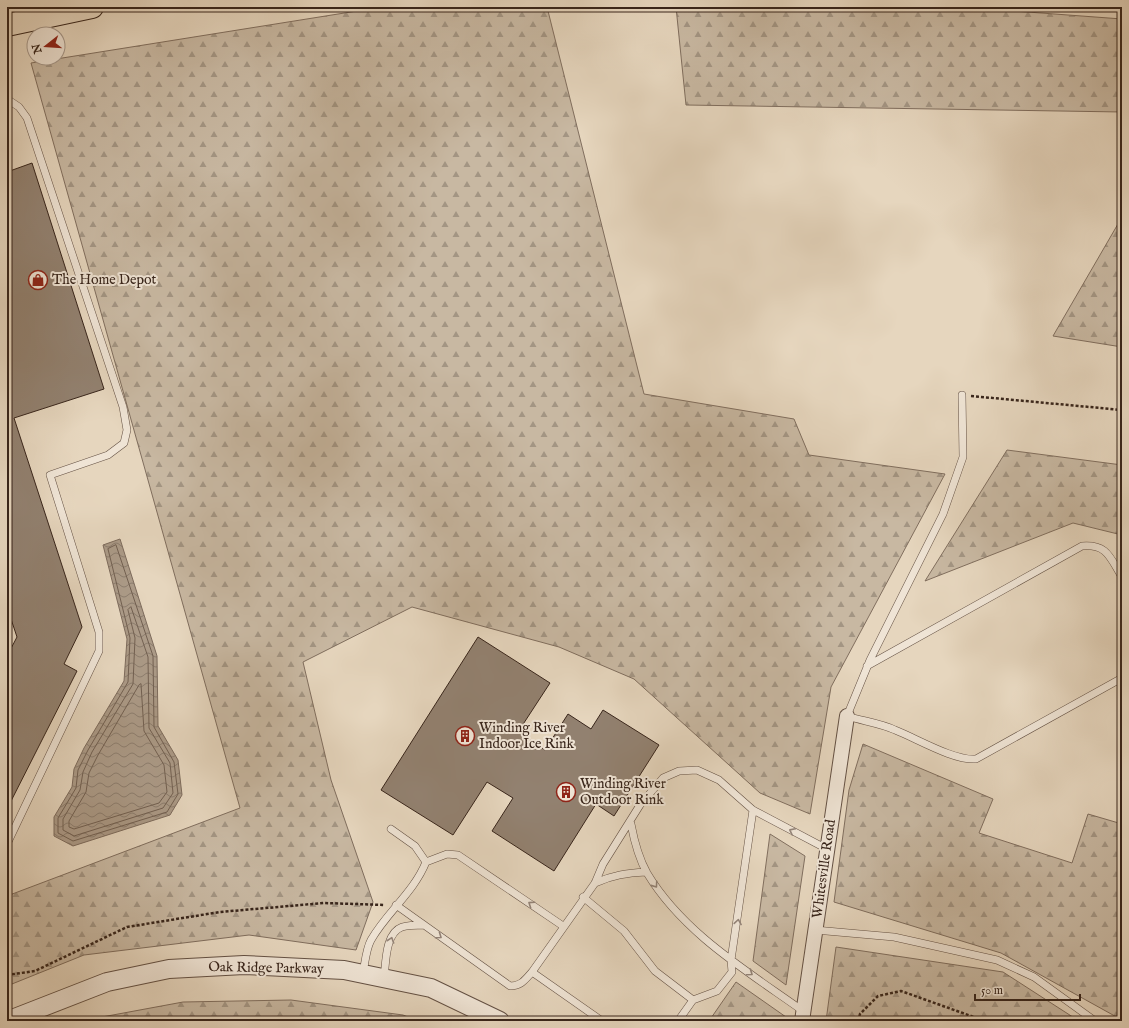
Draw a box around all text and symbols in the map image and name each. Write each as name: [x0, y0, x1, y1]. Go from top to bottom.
north arrow: [26, 26, 66, 66]
text: N: [29, 42, 46, 56]
shop icon: The Home Depot: [27, 269, 49, 291]
place label: The Home Depot: [52, 271, 157, 289]
place label: Winding River Indoor Ice Rink: [479, 719, 574, 753]
building icon: Winding River Indoor Ice Rink: [454, 725, 476, 747]
place label: Winding River Outdoor Rink: [580, 775, 666, 809]
building icon: Winding River Outdoor Rink: [555, 781, 577, 803]
street label: Whitesville Road: [808, 818, 840, 920]
one-way arrow: [789, 828, 797, 836]
one-way arrow: [650, 881, 658, 888]
one-way arrow: [528, 901, 535, 909]
one-way arrow: [733, 919, 742, 925]
one-way arrow: [435, 931, 442, 939]
one-way arrow: [387, 936, 395, 943]
street label: Oak Ridge Parkway: [208, 958, 324, 978]
one-way arrow: [745, 968, 752, 975]
scale bar: [975, 976, 1080, 1002]
text: 50 m: [981, 983, 1003, 998]

